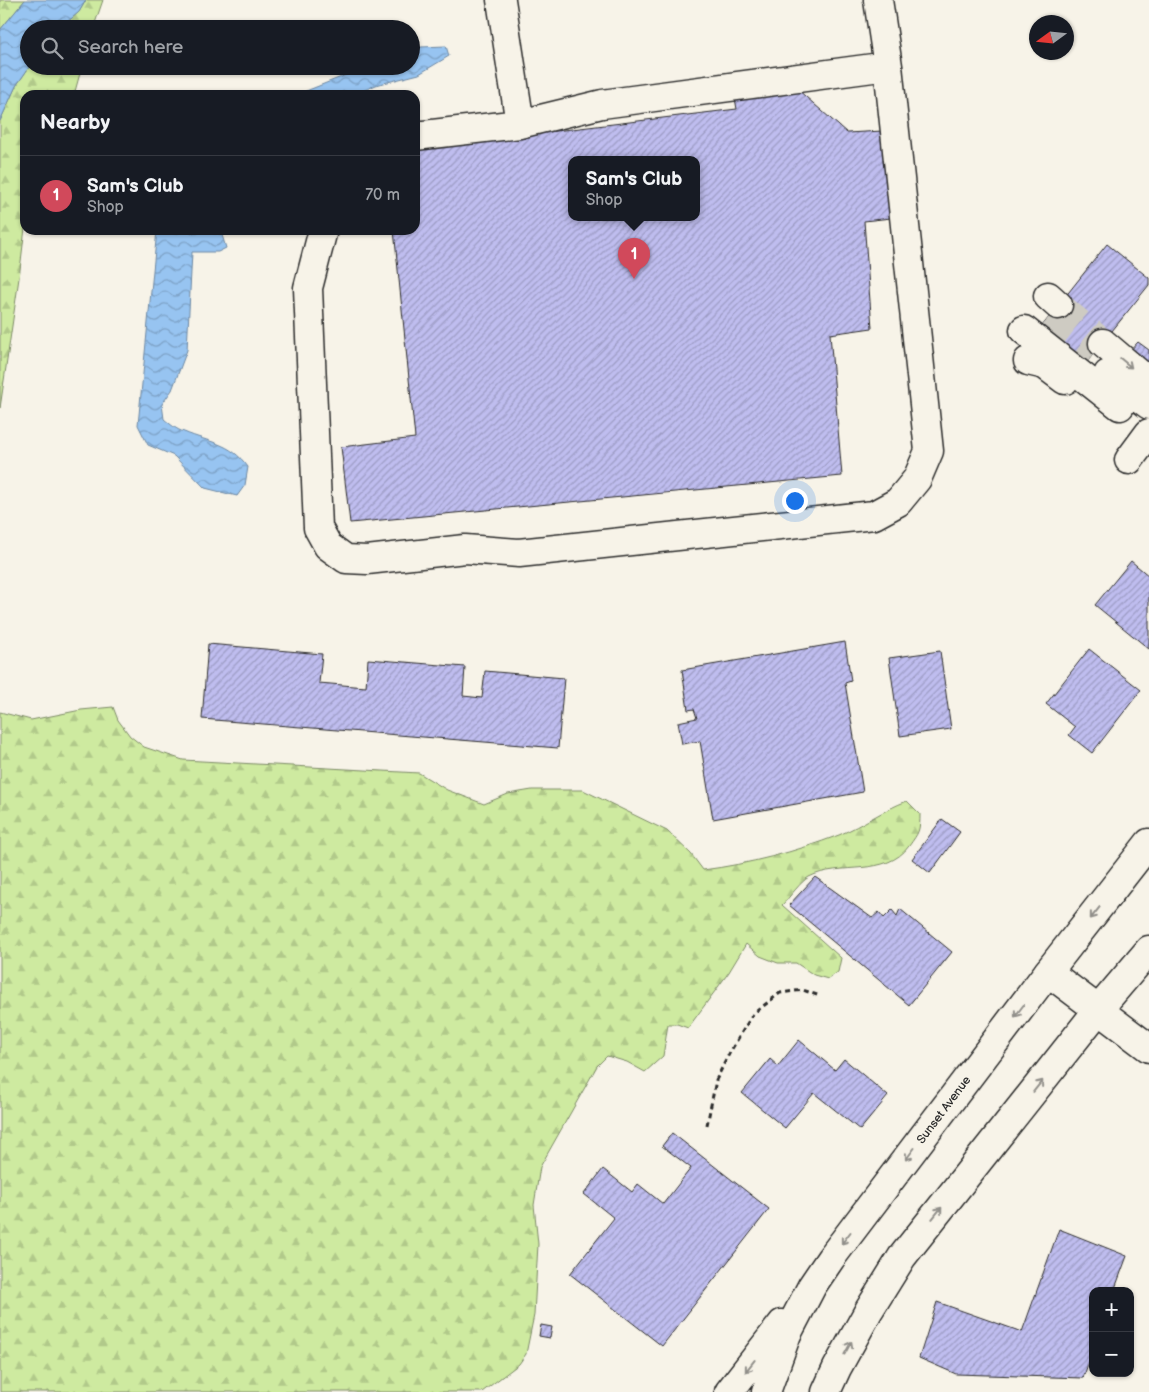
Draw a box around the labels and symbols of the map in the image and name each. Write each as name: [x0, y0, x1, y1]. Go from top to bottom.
north arrow: [1029, 15, 1074, 60]
pin: 1: [618, 238, 650, 279]
one-way arrow: [1119, 357, 1132, 368]
your location: [782, 488, 808, 514]
one-way arrow: [1089, 906, 1100, 919]
one-way arrow: [1014, 1004, 1024, 1018]
street label: Sunset Avenue: [914, 1073, 974, 1147]
one-way arrow: [1033, 1080, 1044, 1093]
one-way arrow: [905, 1147, 915, 1161]
one-way arrow: [932, 1206, 942, 1220]
one-way arrow: [841, 1231, 851, 1245]
one-way arrow: [843, 1341, 853, 1356]
one-way arrow: [744, 1359, 755, 1372]

